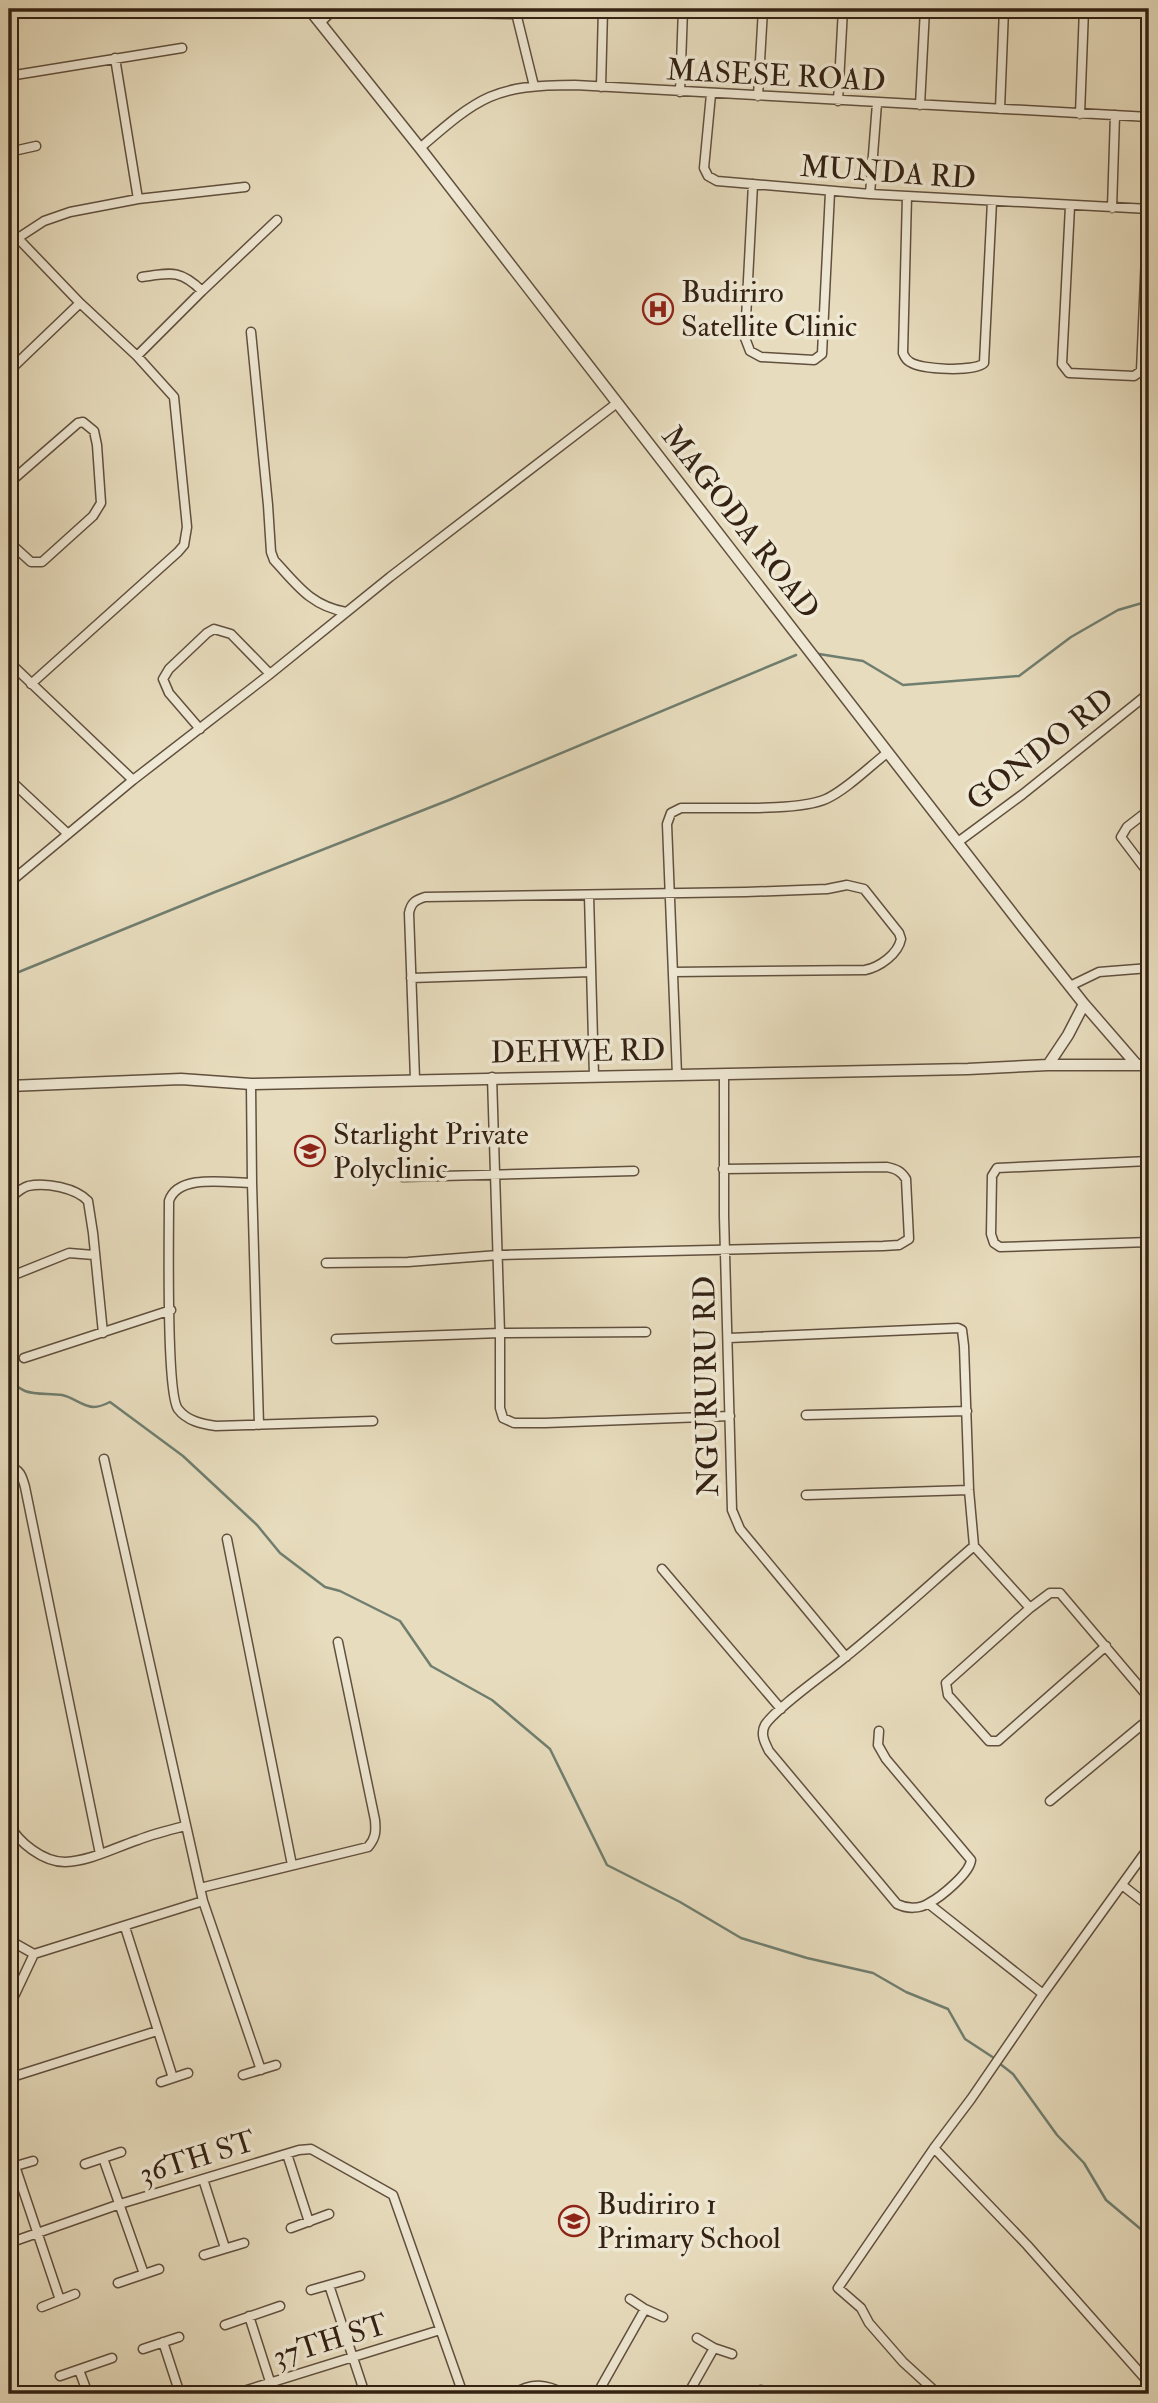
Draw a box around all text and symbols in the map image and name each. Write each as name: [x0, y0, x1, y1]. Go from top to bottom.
street label: MASESE ROAD: [665, 51, 886, 100]
street label: MUNDA RD: [799, 148, 977, 197]
place label: Budiriro Satellite Clinic: [681, 274, 857, 345]
hospital icon: Budiriro Satellite Clinic: [641, 292, 675, 326]
street label: MAGODA ROAD: [654, 418, 827, 626]
street label: GONDO RD: [959, 680, 1121, 818]
street label: DEHWE RD: [490, 1031, 666, 1072]
place label: Starlight Private Polyclinic: [333, 1116, 529, 1187]
school or university icon: Starlight Private Polyclinic: [293, 1134, 327, 1168]
street label: NGURURU RD: [686, 1275, 727, 1497]
street label: 36TH ST: [135, 2122, 259, 2193]
place label: Budiriro 1 Primary School: [597, 2186, 781, 2257]
school or university icon: Budiriro 1 Primary School: [557, 2204, 591, 2238]
street label: 37TH ST: [269, 2306, 392, 2375]

